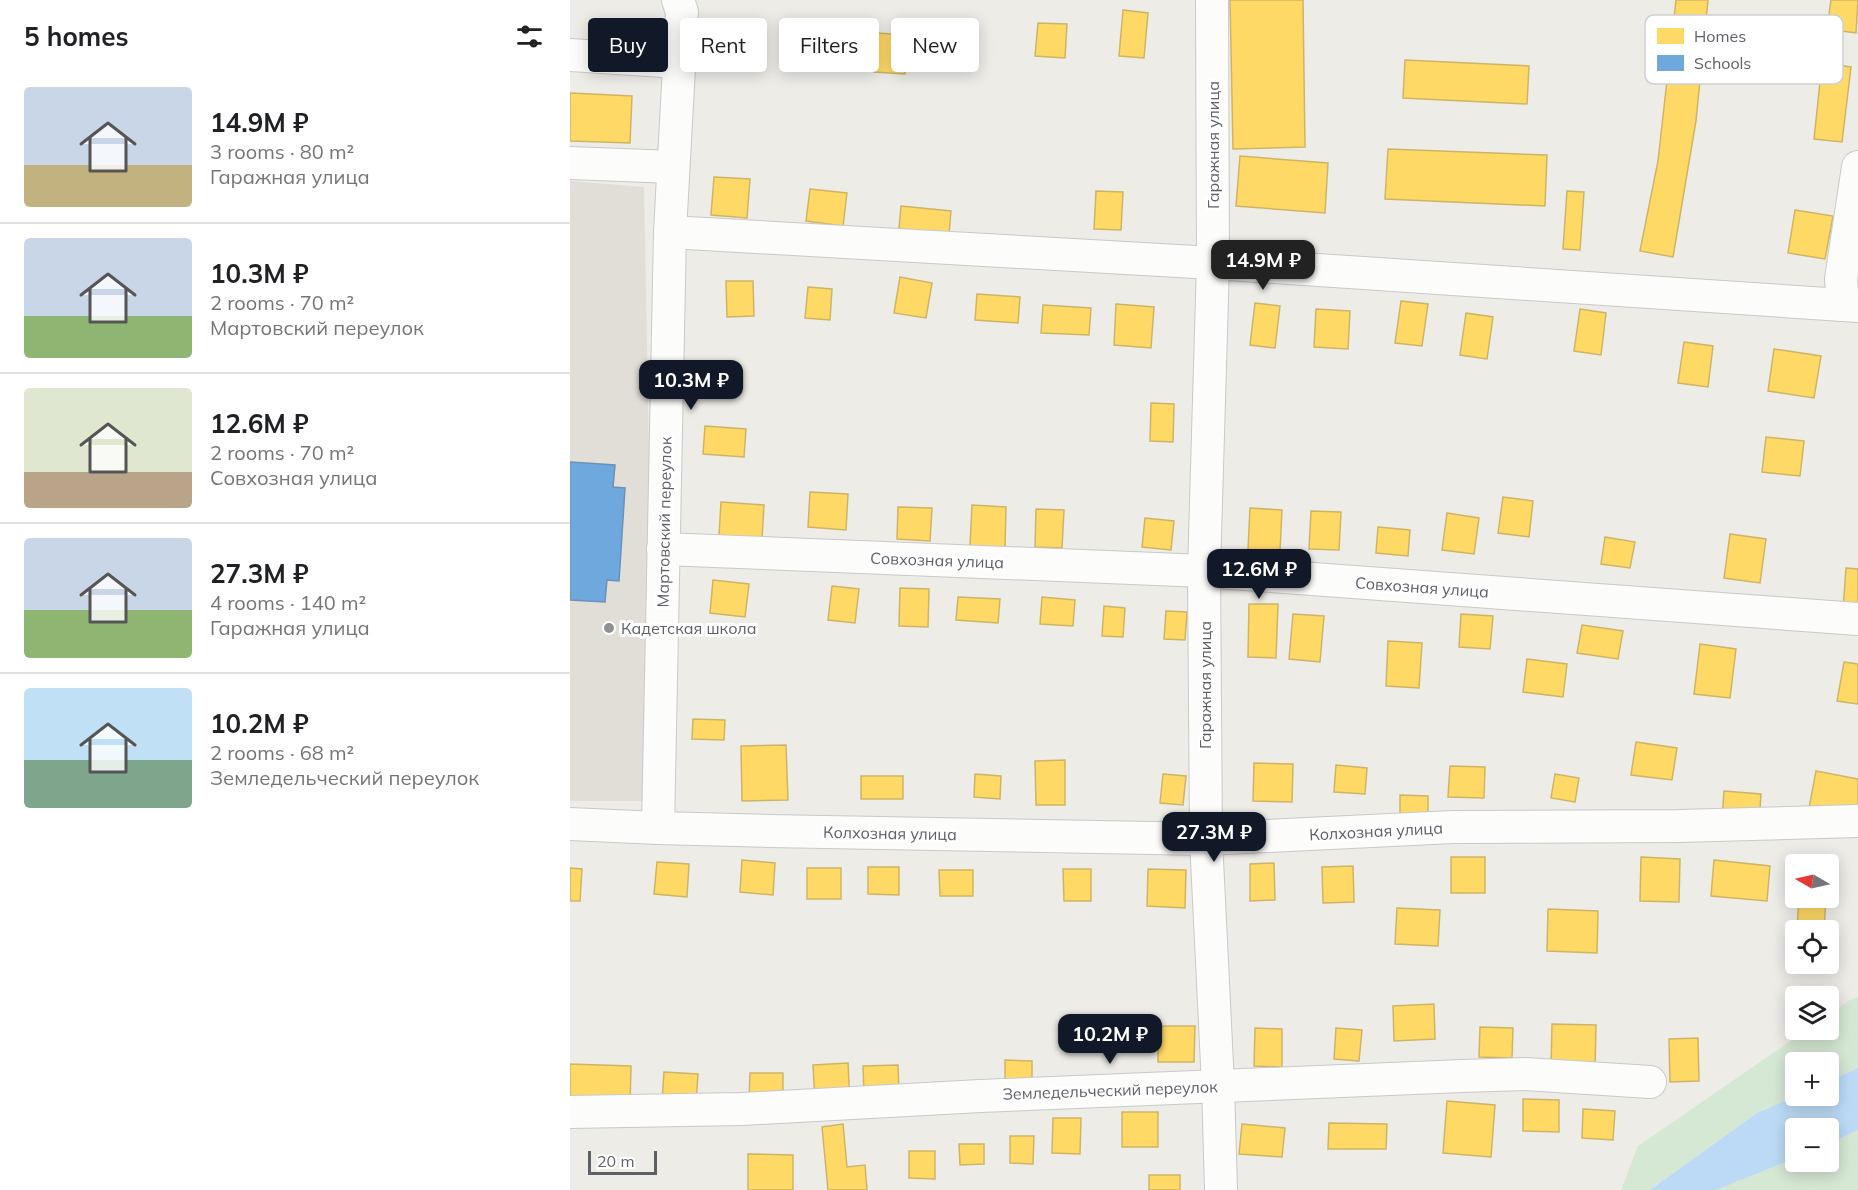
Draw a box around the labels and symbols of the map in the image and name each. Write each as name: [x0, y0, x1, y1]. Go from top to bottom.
legend: [1645, 15, 1843, 84]
text: Homes: [1694, 26, 1746, 46]
text: Schools: [1694, 53, 1751, 73]
street label: Гаражная улица: [1203, 81, 1223, 209]
pin: 14.9M ₽: [1208, 240, 1318, 291]
pin: 10.3M ₽: [636, 360, 746, 411]
street label: Мартовский переулок: [653, 436, 675, 608]
street label: Совхозная улица: [870, 548, 1004, 572]
pin: 12.6M ₽: [1204, 549, 1314, 600]
street label: Совхозная улица: [1355, 572, 1489, 602]
place label: Кадетская школа: [621, 618, 757, 638]
marker: Кадетская школа: [602, 621, 616, 635]
street label: Гаражная улица: [1195, 621, 1215, 749]
pin: 27.3M ₽: [1159, 812, 1269, 863]
street label: Колхозная улица: [1309, 818, 1443, 844]
street label: Колхозная улица: [823, 822, 957, 844]
north arrow: [1785, 854, 1839, 908]
pin: 10.2M ₽: [1055, 1014, 1165, 1065]
street label: Земледельческий переулок: [1002, 1076, 1218, 1104]
scale bar: [588, 1148, 657, 1176]

